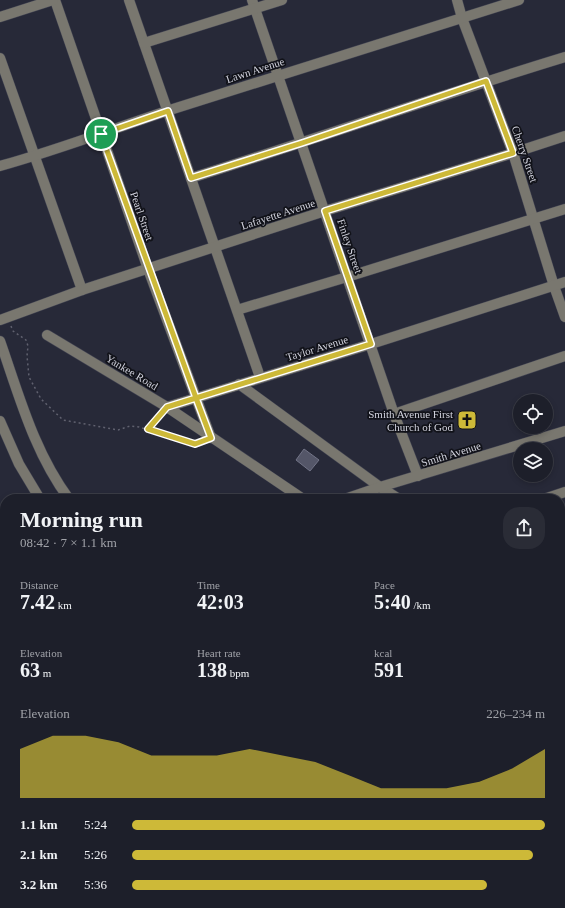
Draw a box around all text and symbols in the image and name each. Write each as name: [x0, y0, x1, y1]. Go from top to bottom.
street label: Lawn Avenue: [224, 55, 286, 85]
pin: [84, 117, 118, 151]
icon: arrive: [90, 123, 112, 145]
street label: Cherry Street: [510, 124, 540, 184]
street label: Pearl Street: [128, 190, 156, 242]
street label: Lafayette Avenue: [240, 196, 317, 232]
street label: Finley Street: [335, 217, 365, 275]
street label: Taylor Avenue: [285, 333, 350, 363]
street label: Yankee Road: [104, 352, 161, 392]
map controls: [513, 394, 553, 482]
button: locate: [513, 394, 553, 434]
place label: Smith Avenue First Church of God: [368, 408, 453, 433]
church icon: Smith Avenue First Church of God: [456, 409, 478, 431]
street label: Smith Avenue: [420, 439, 482, 469]
button: layers: [513, 442, 553, 482]
text: Morning run: [20, 507, 143, 532]
button: share: [503, 507, 545, 549]
text: 08:42 · 7 × 1.1 km: [20, 535, 117, 550]
text: Distance: [20, 579, 58, 591]
text: Time: [197, 579, 220, 591]
text: Pace: [374, 579, 395, 591]
text: 7.42: [20, 591, 55, 613]
text: 42:03: [197, 591, 244, 613]
text: 5:40: [374, 591, 411, 613]
text: km: [55, 599, 72, 611]
text: /km: [411, 599, 431, 611]
text: Elevation: [20, 647, 62, 659]
text: Heart rate: [197, 647, 241, 659]
text: kcal: [374, 647, 392, 659]
text: 63: [20, 659, 40, 681]
text: 138: [197, 659, 227, 681]
text: 591: [374, 659, 404, 681]
text: m: [40, 667, 51, 679]
text: bpm: [227, 667, 249, 679]
text: Elevation: [20, 706, 70, 721]
text: 226–234 m: [486, 706, 545, 721]
text: 1.1 km: [20, 817, 58, 832]
text: 5:24: [84, 817, 107, 832]
text: 2.1 km: [20, 847, 58, 862]
text: 5:26: [84, 847, 107, 862]
text: 3.2 km: [20, 877, 58, 892]
text: 5:36: [84, 877, 107, 892]

